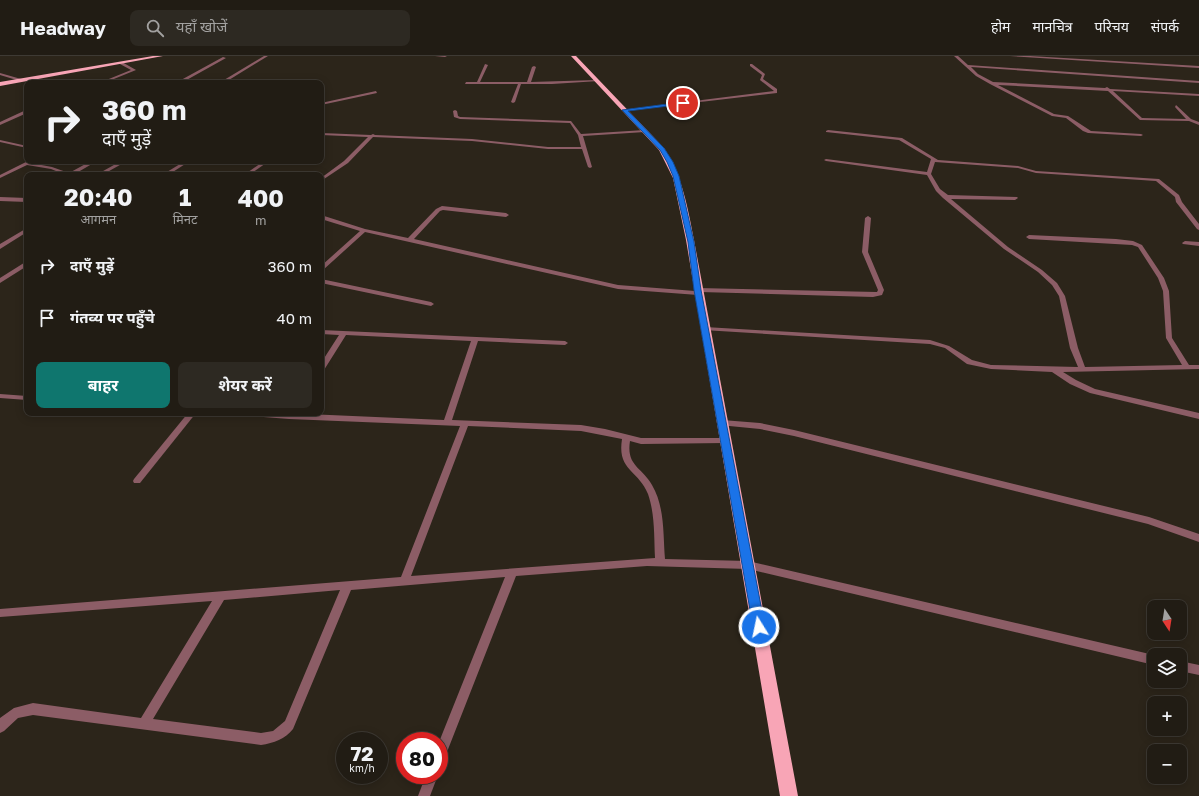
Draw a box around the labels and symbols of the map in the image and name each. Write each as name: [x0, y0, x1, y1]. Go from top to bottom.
pin: [666, 86, 700, 120]
north arrow: [1147, 600, 1187, 640]
position arrow: [738, 606, 780, 648]
speed limit sign: 80: [396, 732, 448, 784]

